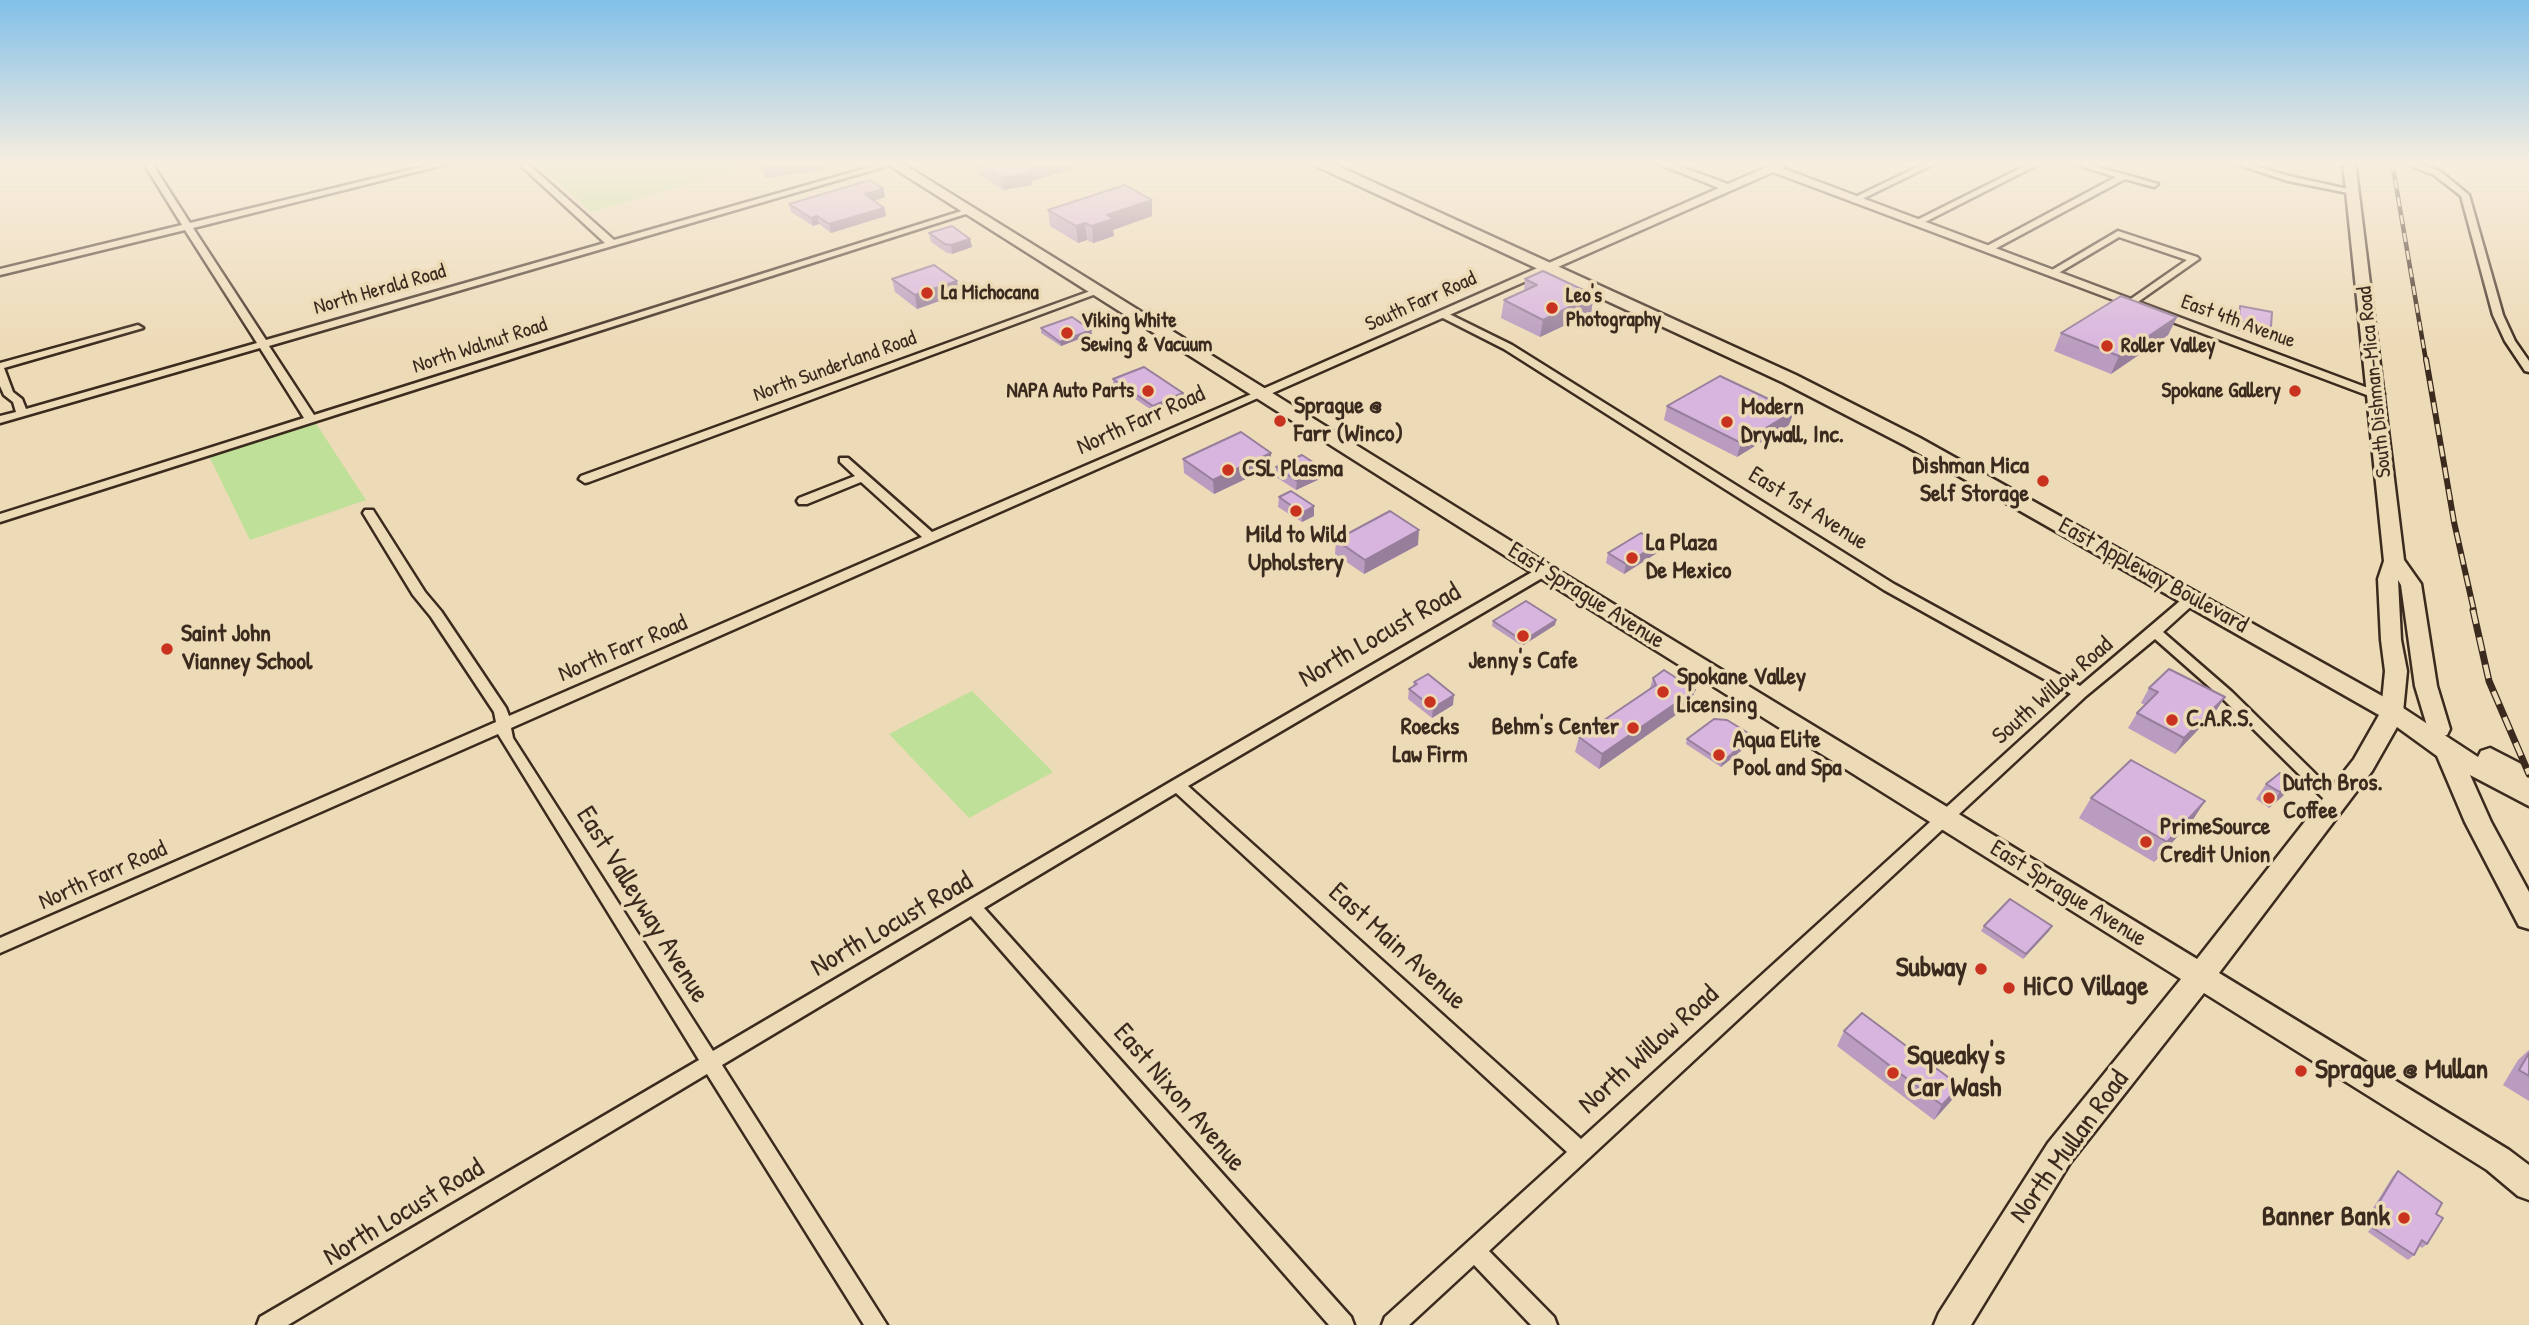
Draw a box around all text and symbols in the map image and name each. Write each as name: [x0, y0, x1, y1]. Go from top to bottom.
street label: North Herald Road: [311, 259, 449, 321]
street label: South Farr Road: [1362, 266, 1480, 338]
place label: La Michocana: [941, 280, 1039, 306]
place label: Leo's Photography: [1566, 283, 1661, 333]
marker: La Michocana: [919, 285, 935, 301]
street label: South Dishman-Mica Road: [2352, 285, 2398, 479]
street label: East 4th Avenue: [2177, 290, 2299, 354]
marker: Leo's Photography: [1544, 300, 1560, 316]
place label: Viking White Sewing & Vacuum: [1081, 308, 1212, 358]
street label: North Walnut Road: [410, 312, 550, 380]
marker: Viking White Sewing & Vacuum: [1059, 325, 1075, 341]
street label: North Sunderland Road: [750, 326, 920, 408]
place label: Roller Valley: [2121, 333, 2216, 359]
marker: Roller Valley: [2099, 338, 2115, 354]
place label: NAPA Auto Parts: [1007, 378, 1134, 404]
place label: Spokane Gallery: [2162, 378, 2281, 404]
street label: North Farr Road: [1072, 380, 1210, 462]
marker: NAPA Auto Parts: [1140, 383, 1156, 399]
marker: Spokane Gallery: [2287, 383, 2303, 399]
place label: Sprague @ Farr (Winco): [1294, 393, 1403, 449]
place label: Modern Drywall, Inc.: [1741, 394, 1844, 450]
marker: Sprague @ Farr (Winco): [1272, 413, 1288, 429]
marker: Modern Drywall, Inc.: [1719, 414, 1735, 430]
place label: Dishman Mica Self Storage: [1912, 453, 2029, 509]
place label: CSL Plasma: [1242, 456, 1343, 484]
street label: East 1st Avenue: [1743, 461, 1873, 557]
marker: CSL Plasma: [1220, 462, 1236, 478]
marker: Dishman Mica Self Storage: [2035, 473, 2051, 489]
marker: Mild to Wild Upholstery: [1288, 503, 1304, 519]
street label: East Appleway Boulevard: [2053, 512, 2253, 640]
place label: Mild to Wild Upholstery: [1246, 522, 1346, 578]
place label: La Plaza De Mexico: [1646, 530, 1731, 586]
street label: East Sprague Avenue: [1502, 536, 1670, 656]
marker: La Plaza De Mexico: [1624, 550, 1640, 566]
street label: North Locust Road: [1293, 576, 1467, 696]
street label: North Farr Road: [554, 609, 692, 689]
place label: Saint John Vianney School: [181, 621, 312, 677]
marker: Jenny's Cafe: [1515, 628, 1531, 644]
street label: South Willow Road: [1987, 631, 2119, 751]
marker: Saint John Vianney School: [159, 641, 175, 657]
place label: Jenny's Cafe: [1468, 648, 1578, 676]
place label: Spokane Valley Licensing: [1677, 664, 1806, 720]
marker: Spokane Valley Licensing: [1655, 684, 1671, 700]
marker: Roecks Law Firm: [1422, 694, 1438, 710]
place label: C.A.R.S.: [2186, 706, 2253, 734]
marker: C.A.R.S.: [2164, 712, 2180, 728]
place label: Roecks Law Firm: [1393, 714, 1467, 770]
place label: Behm's Center: [1492, 714, 1619, 742]
marker: Behm's Center: [1625, 720, 1641, 736]
place label: Aqua Elite Pool and Spa: [1733, 727, 1842, 783]
marker: Aqua Elite Pool and Spa: [1711, 747, 1727, 763]
place label: Dutch Bros. Coffee: [2283, 770, 2383, 826]
marker: Dutch Bros. Coffee: [2261, 790, 2277, 806]
street label: East Valleyway Avenue: [568, 801, 716, 1009]
place label: PrimeSource Credit Union: [2160, 814, 2270, 870]
street label: East Sprague Avenue: [1984, 834, 2152, 954]
marker: PrimeSource Credit Union: [2138, 834, 2154, 850]
street label: North Farr Road: [34, 835, 172, 917]
street label: North Locust Road: [805, 865, 979, 985]
street label: East Main Avenue: [1321, 876, 1473, 1018]
place label: Subway: [1896, 952, 1967, 986]
marker: Subway: [1973, 961, 1989, 977]
place label: HiCO Village: [2023, 971, 2148, 1005]
street label: North Willow Road: [1572, 978, 1726, 1122]
marker: HiCO Village: [2001, 980, 2017, 996]
street label: East Nixon Avenue: [1106, 1017, 1252, 1179]
place label: Squeaky's Car Wash: [1907, 1040, 2005, 1106]
place label: Sprague @ Mullan: [2315, 1054, 2488, 1088]
marker: Sprague @ Mullan: [2293, 1063, 2309, 1079]
street label: North Mullan Road: [2003, 1064, 2137, 1230]
marker: Squeaky's Car Wash: [1885, 1065, 1901, 1081]
street label: North Locust Road: [318, 1152, 490, 1274]
place label: Banner Bank: [2262, 1201, 2390, 1235]
marker: Banner Bank: [2396, 1210, 2412, 1226]

